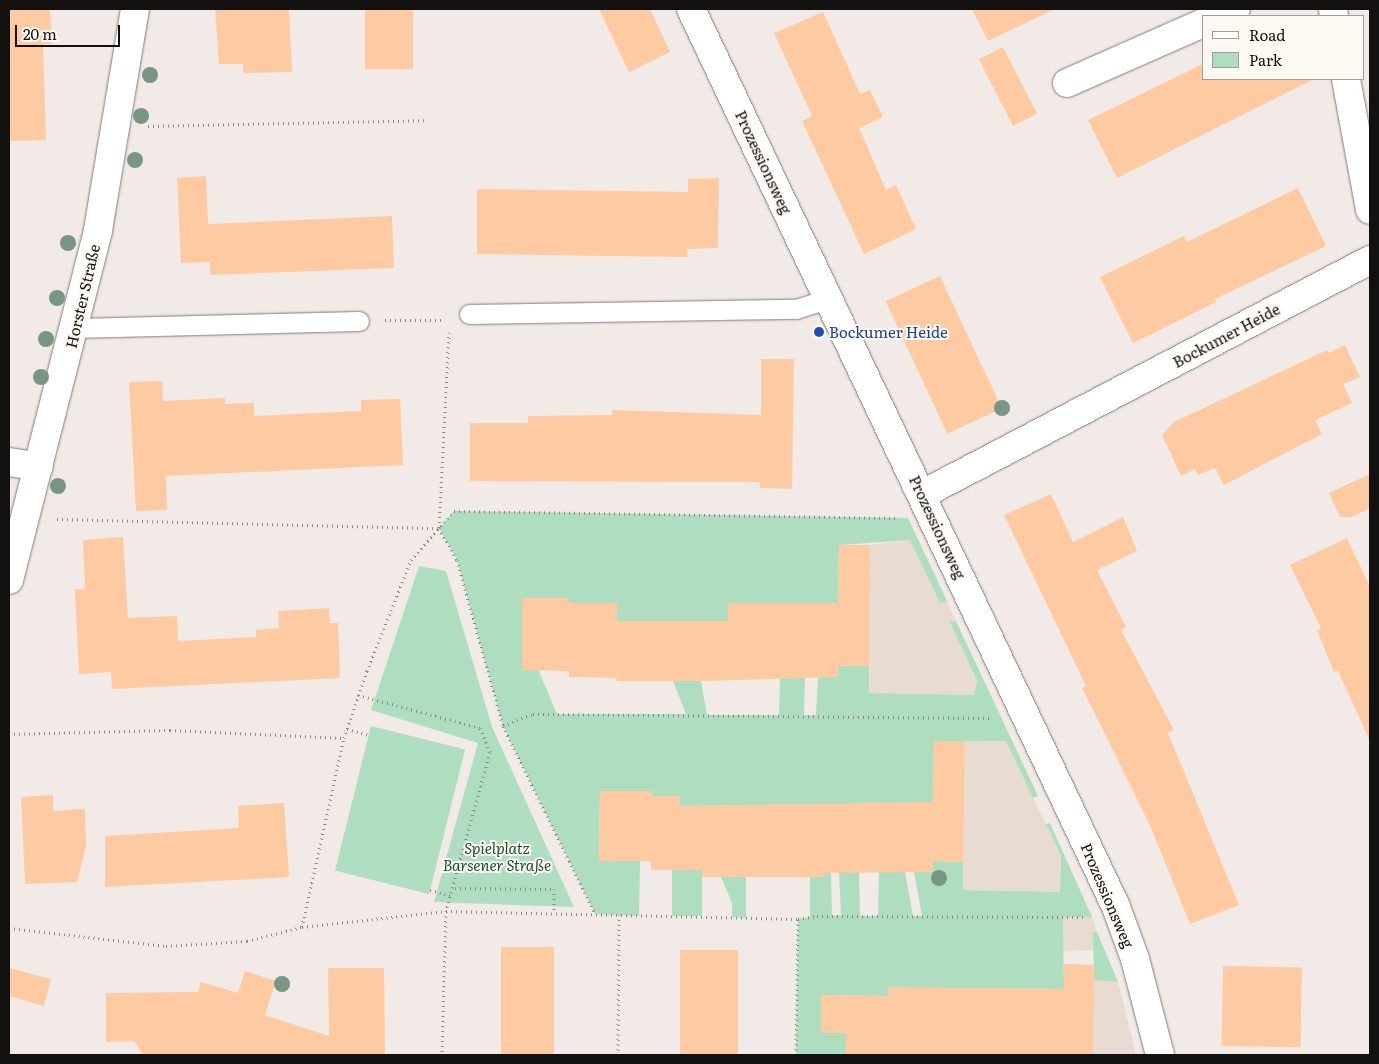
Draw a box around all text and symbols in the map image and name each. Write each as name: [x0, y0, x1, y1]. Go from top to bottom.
scale bar: [18, 15, 122, 47]
legend: [1202, 15, 1364, 80]
text: 20 m: [23, 22, 57, 45]
text: Road: [1249, 23, 1285, 46]
text: Park: [1249, 48, 1282, 71]
street label: Prozessionsweg: [732, 107, 796, 217]
street label: Horster Straße: [61, 242, 103, 350]
street label: Bockumer Heide: [1169, 299, 1283, 371]
place label: Bockumer Heide: [829, 323, 948, 341]
marker: Bockumer Heide: [813, 326, 825, 338]
street label: Prozessionsweg: [906, 472, 970, 582]
park label: Spielplatz Barsener Straße: [443, 838, 551, 873]
street label: Prozessionsweg: [1078, 840, 1138, 950]

